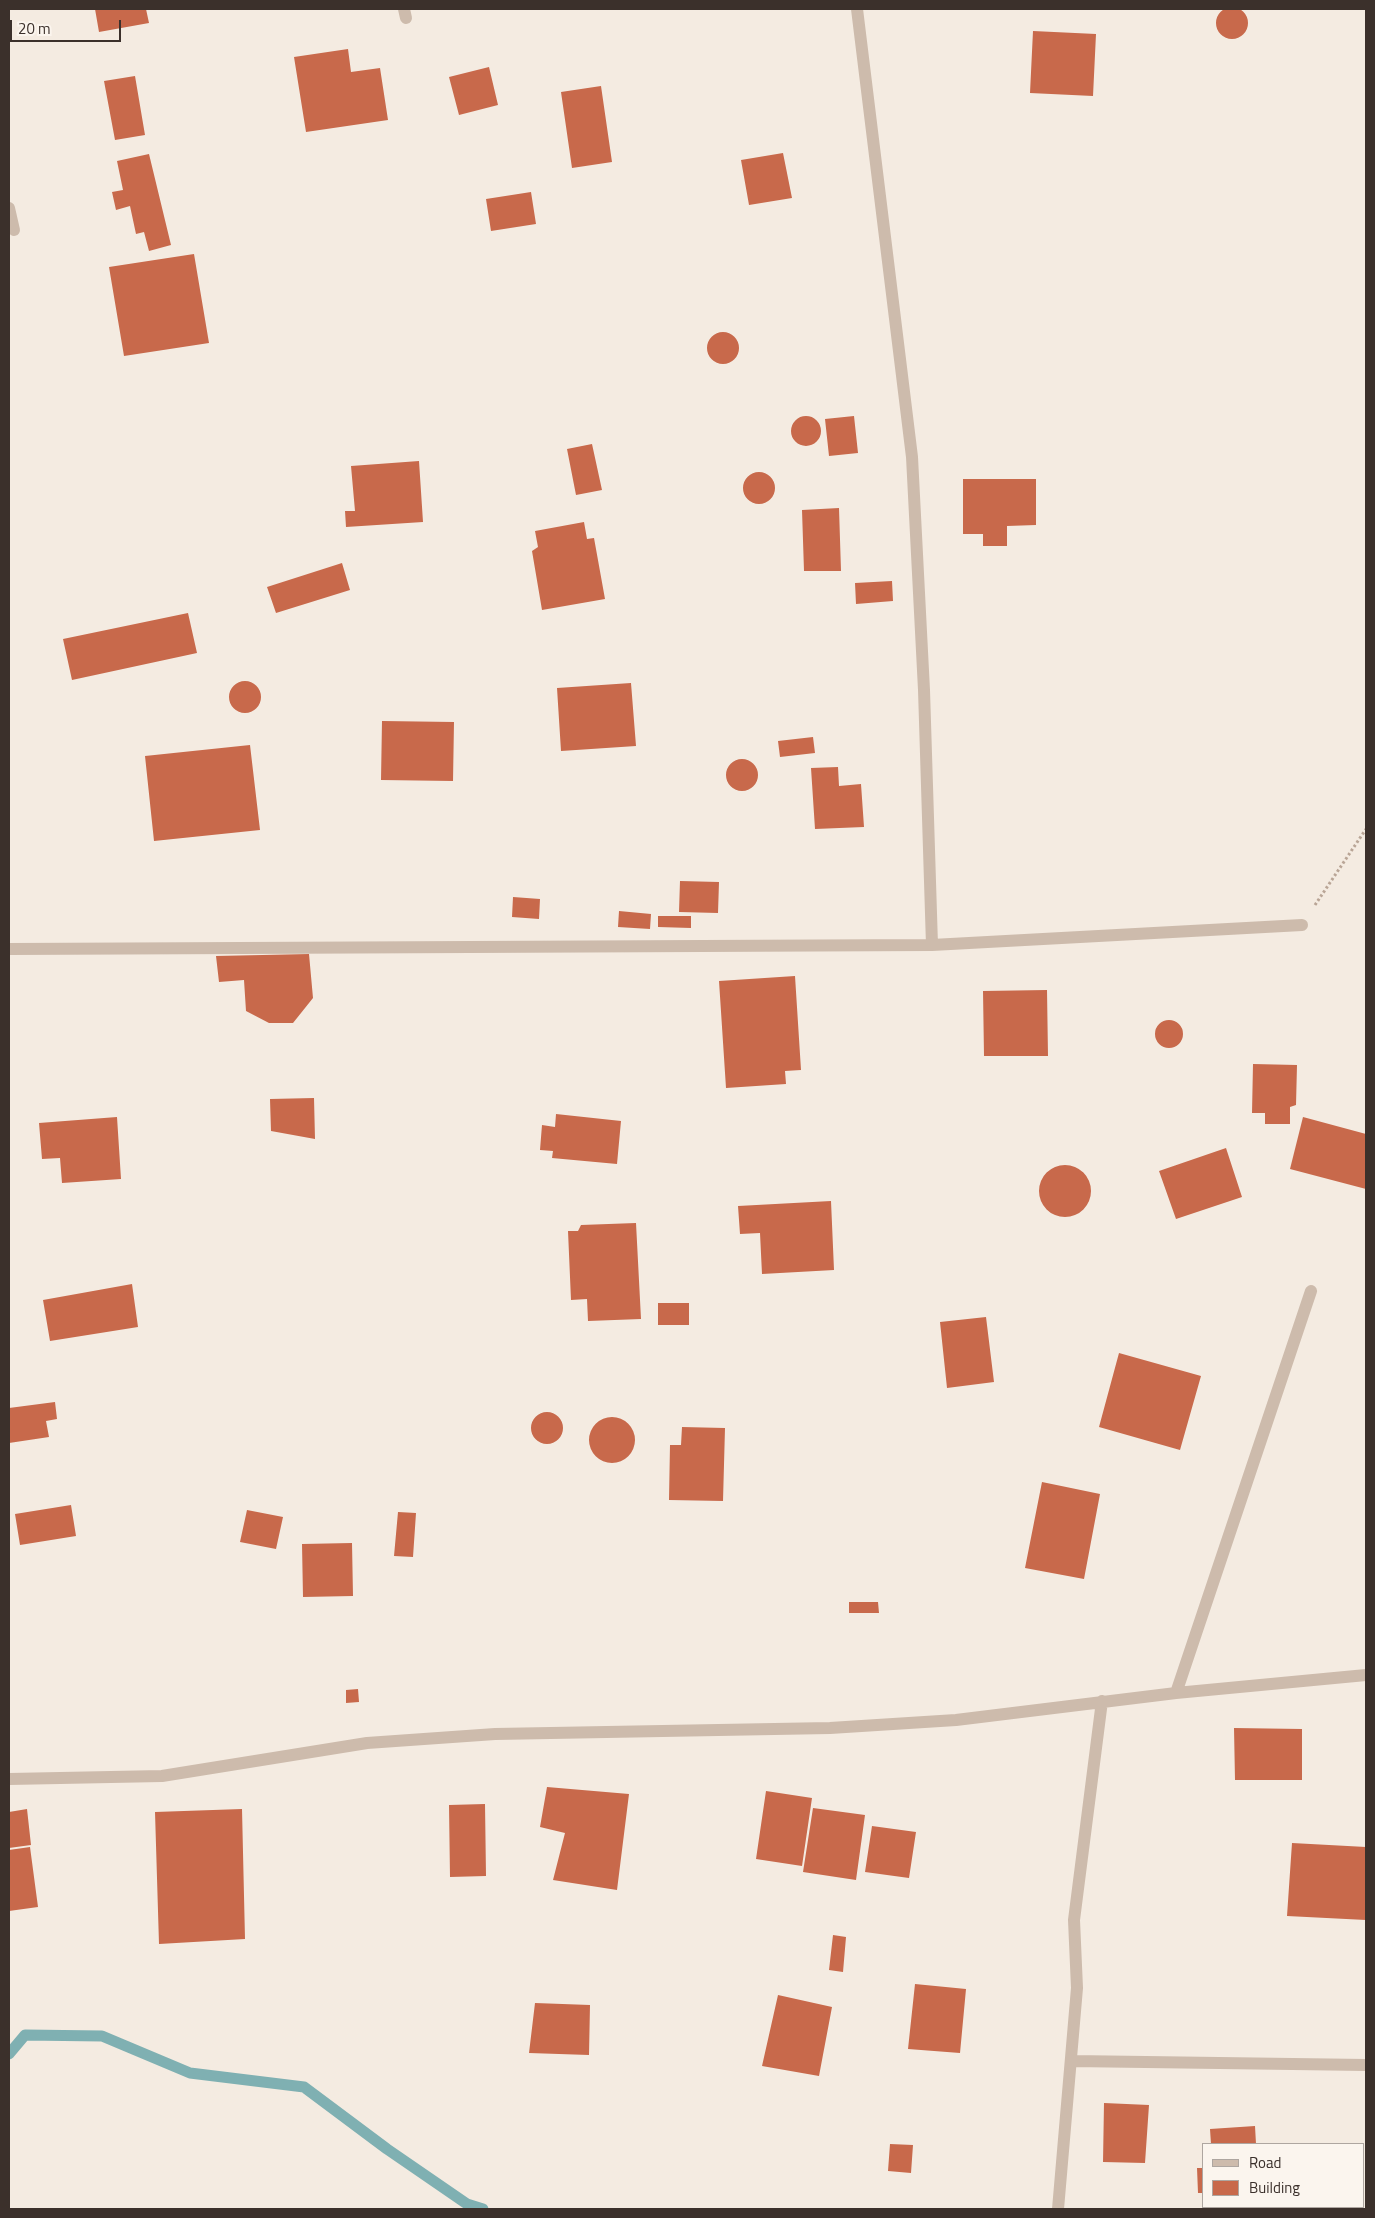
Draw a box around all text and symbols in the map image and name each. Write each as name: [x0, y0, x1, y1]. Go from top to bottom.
scale bar: [12, 10, 124, 42]
text: 20 m: [18, 17, 51, 40]
legend: [1202, 2143, 1365, 2208]
text: Road: [1249, 2151, 1281, 2174]
text: Building: [1249, 2176, 1300, 2199]

